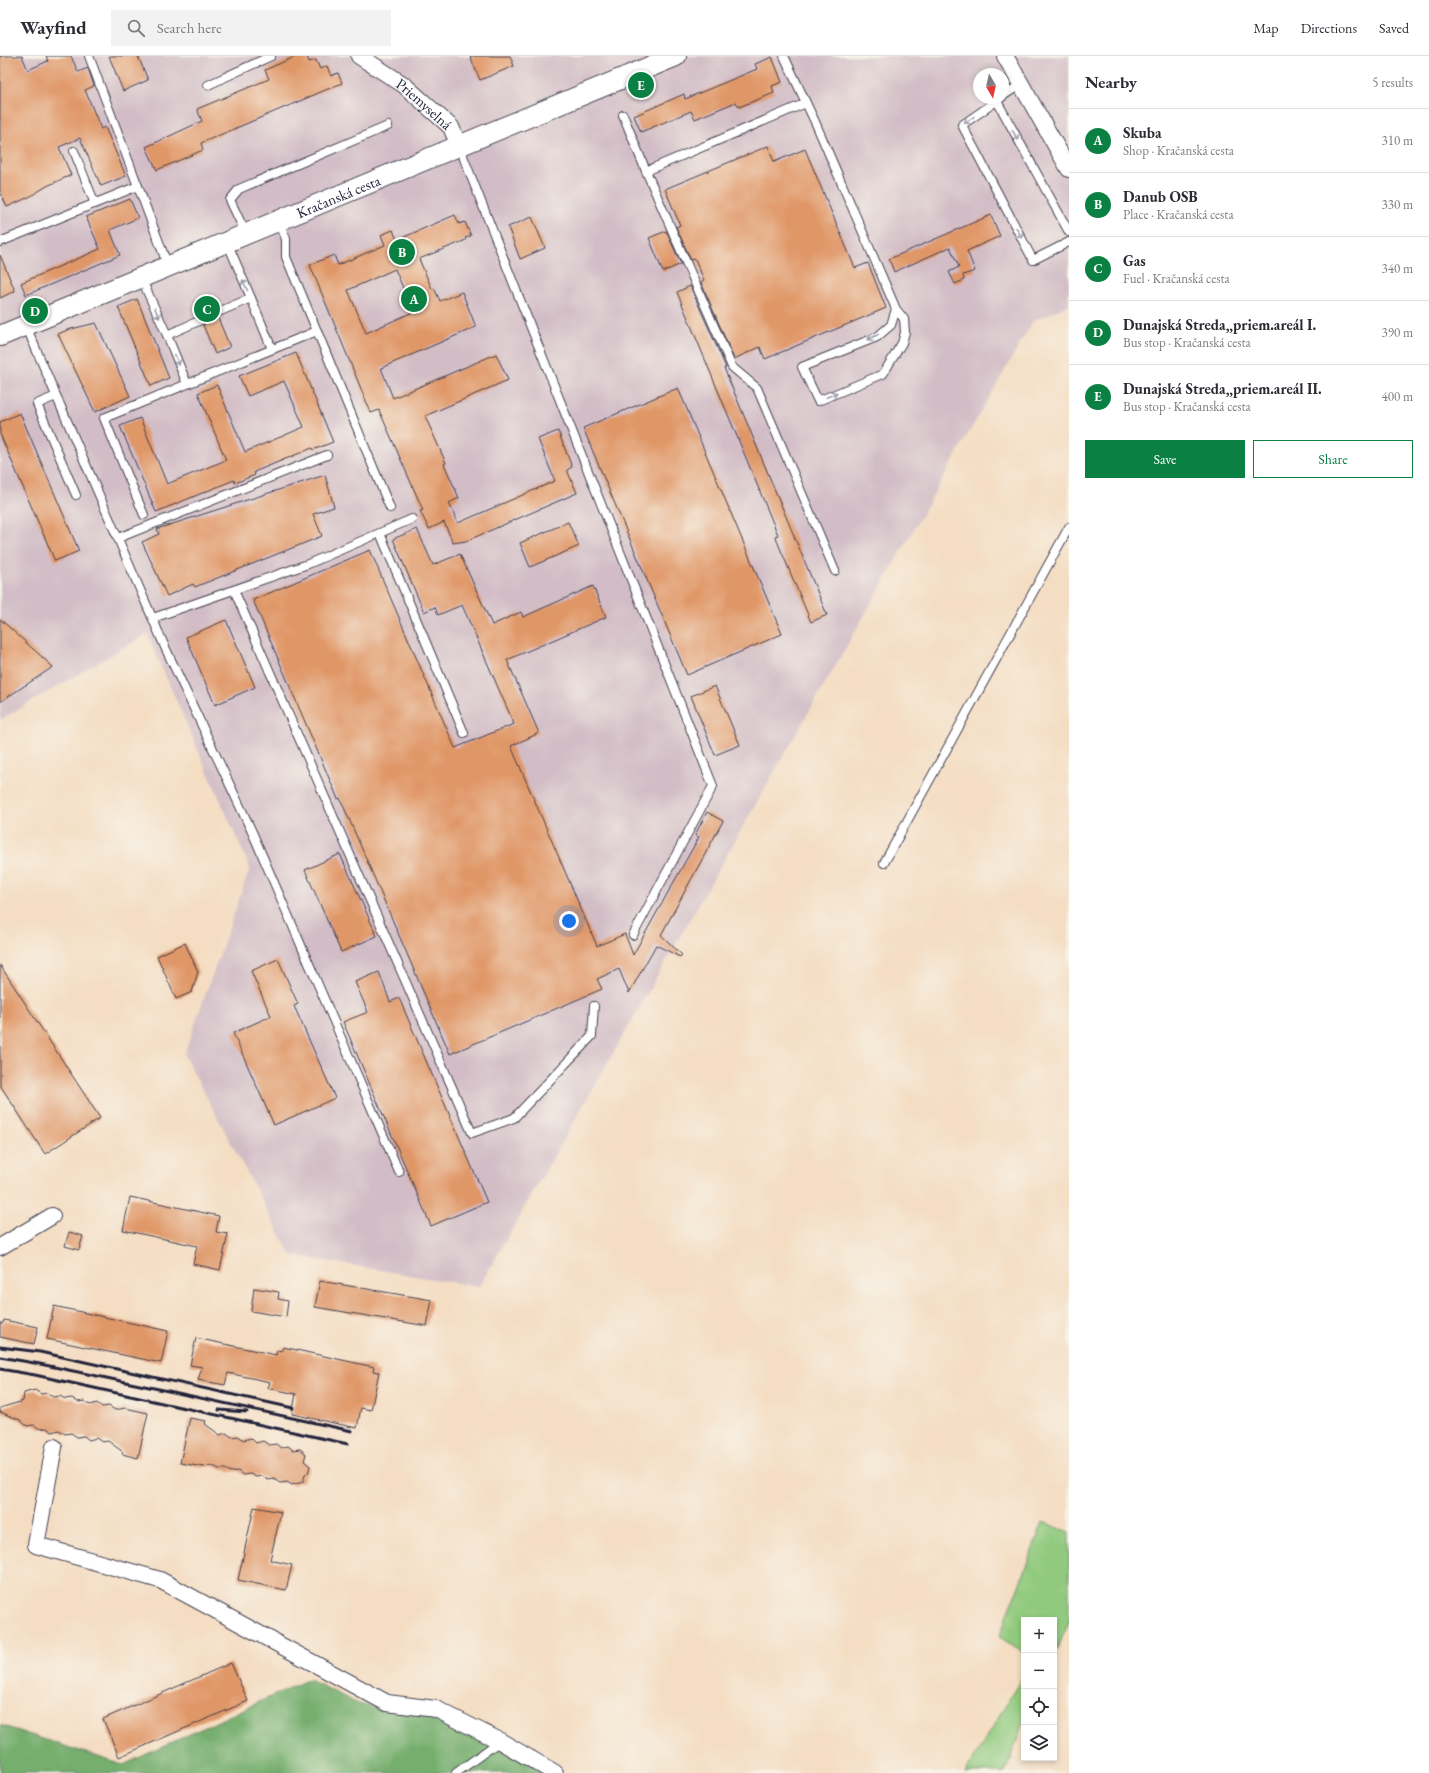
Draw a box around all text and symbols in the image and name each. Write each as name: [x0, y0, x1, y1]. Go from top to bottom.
search box: [111, 10, 391, 46]
text: Wayfind: [20, 15, 87, 40]
icon: search: [125, 17, 147, 39]
text: Search here: [157, 18, 222, 37]
text: Map: [1253, 19, 1279, 37]
text: Directions: [1301, 19, 1357, 37]
text: Saved: [1379, 19, 1409, 37]
north arrow: [973, 68, 1009, 104]
pin: E: [628, 70, 654, 100]
text: Nearby: [1085, 71, 1137, 93]
street label: Priemyselná: [393, 73, 456, 133]
text: 5 results: [1372, 74, 1413, 91]
one-way arrow: [963, 116, 974, 124]
text: Skuba: [1123, 123, 1162, 142]
one-way arrow: [1012, 129, 1020, 141]
text: A: [1093, 132, 1103, 149]
text: 310 m: [1382, 132, 1413, 149]
text: Shop · Kračanská cesta: [1123, 142, 1234, 159]
street label: Kračanská cesta: [293, 170, 383, 222]
text: Danub OSB: [1123, 187, 1198, 206]
text: B: [1094, 196, 1102, 213]
text: 330 m: [1382, 196, 1413, 213]
text: Place · Kračanská cesta: [1123, 206, 1234, 223]
one-way arrow: [1015, 226, 1023, 238]
pin: B: [389, 237, 415, 267]
text: Gas: [1123, 251, 1146, 270]
text: C: [1093, 260, 1103, 277]
text: 340 m: [1382, 260, 1413, 277]
text: Fuel · Kračanská cesta: [1123, 270, 1230, 287]
one-way arrow: [241, 279, 249, 291]
pin: A: [401, 284, 427, 314]
pin: C: [194, 294, 220, 324]
pin: D: [22, 296, 48, 326]
one-way arrow: [154, 306, 161, 318]
text: Dunajská Streda,,priem.areál I.: [1123, 315, 1316, 334]
text: D: [1093, 324, 1103, 341]
text: 390 m: [1382, 324, 1413, 341]
one-way arrow: [867, 334, 879, 342]
text: Bus stop · Kračanská cesta: [1123, 334, 1251, 351]
one-way arrow: [173, 353, 181, 365]
text: Dunajská Streda,,priem.areál II.: [1123, 379, 1322, 398]
text: E: [1094, 388, 1102, 405]
text: 400 m: [1382, 388, 1413, 405]
one-way arrow: [826, 391, 838, 398]
text: Bus stop · Kračanská cesta: [1123, 398, 1251, 415]
button: Save: [1085, 440, 1245, 478]
button: Share: [1253, 440, 1413, 478]
your location: [559, 911, 579, 931]
map controls: [1021, 1617, 1057, 1761]
button: +: [1021, 1617, 1057, 1653]
button: −: [1021, 1653, 1057, 1689]
button: locate: [1021, 1689, 1057, 1725]
button: layers: [1021, 1725, 1057, 1761]

